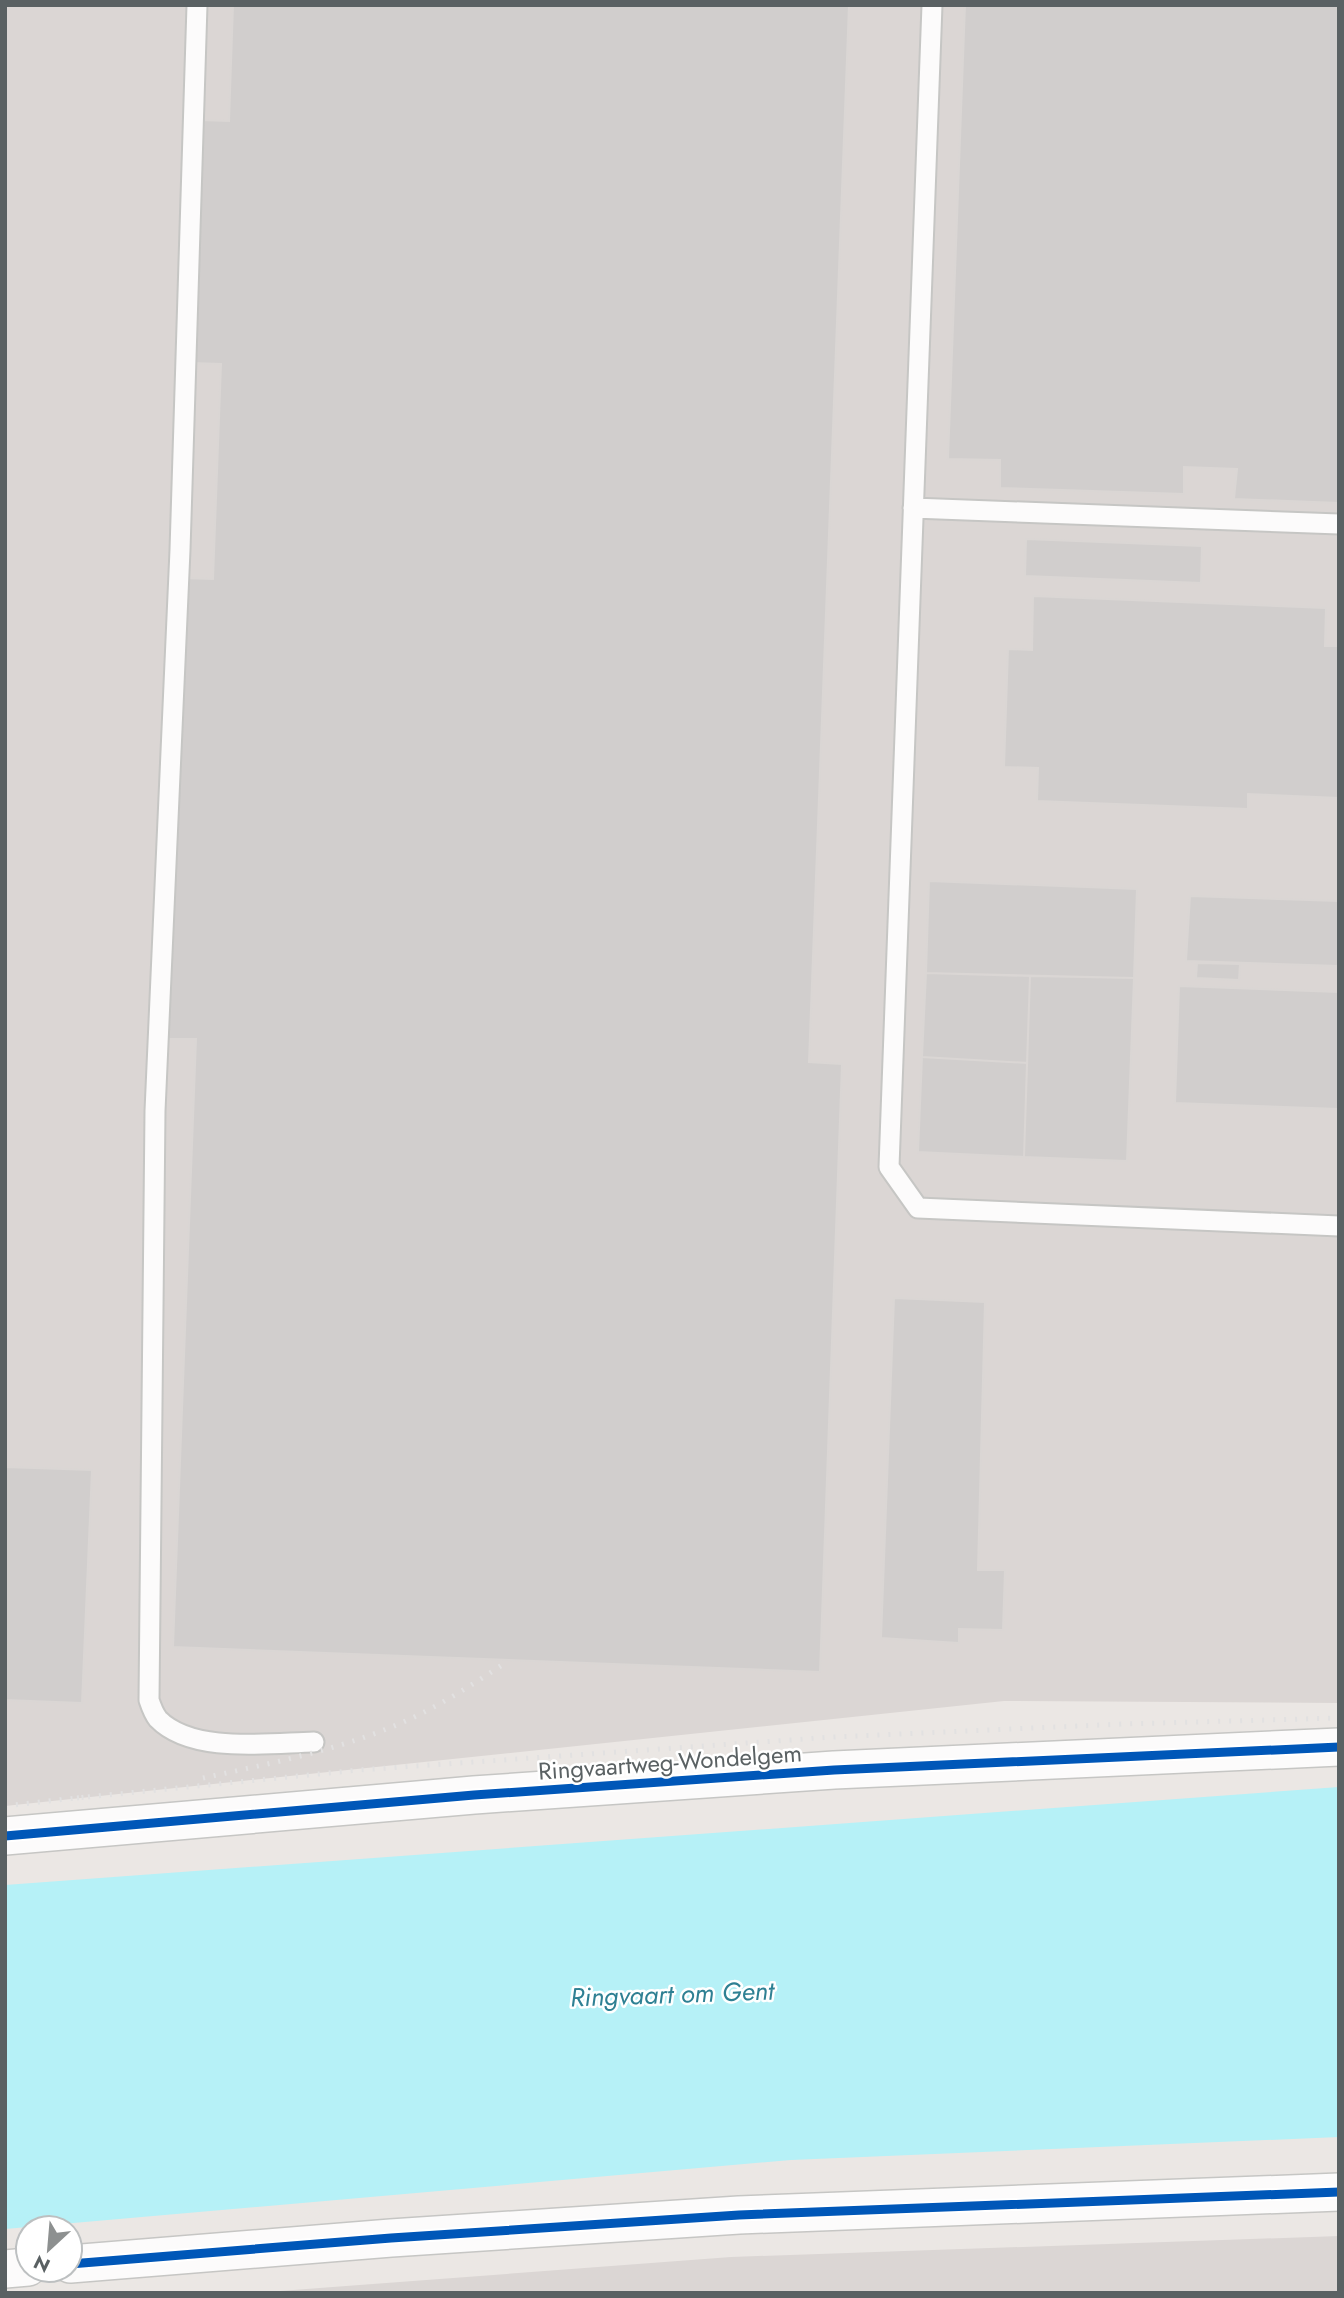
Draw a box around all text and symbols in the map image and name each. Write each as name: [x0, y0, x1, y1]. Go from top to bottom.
street label: Ringvaartweg-Wondelgem: [537, 1735, 803, 1789]
water label: Ringvaart om Gent: [569, 1971, 776, 2017]
north arrow: [14, 2214, 84, 2284]
text: N: [29, 2248, 54, 2279]

